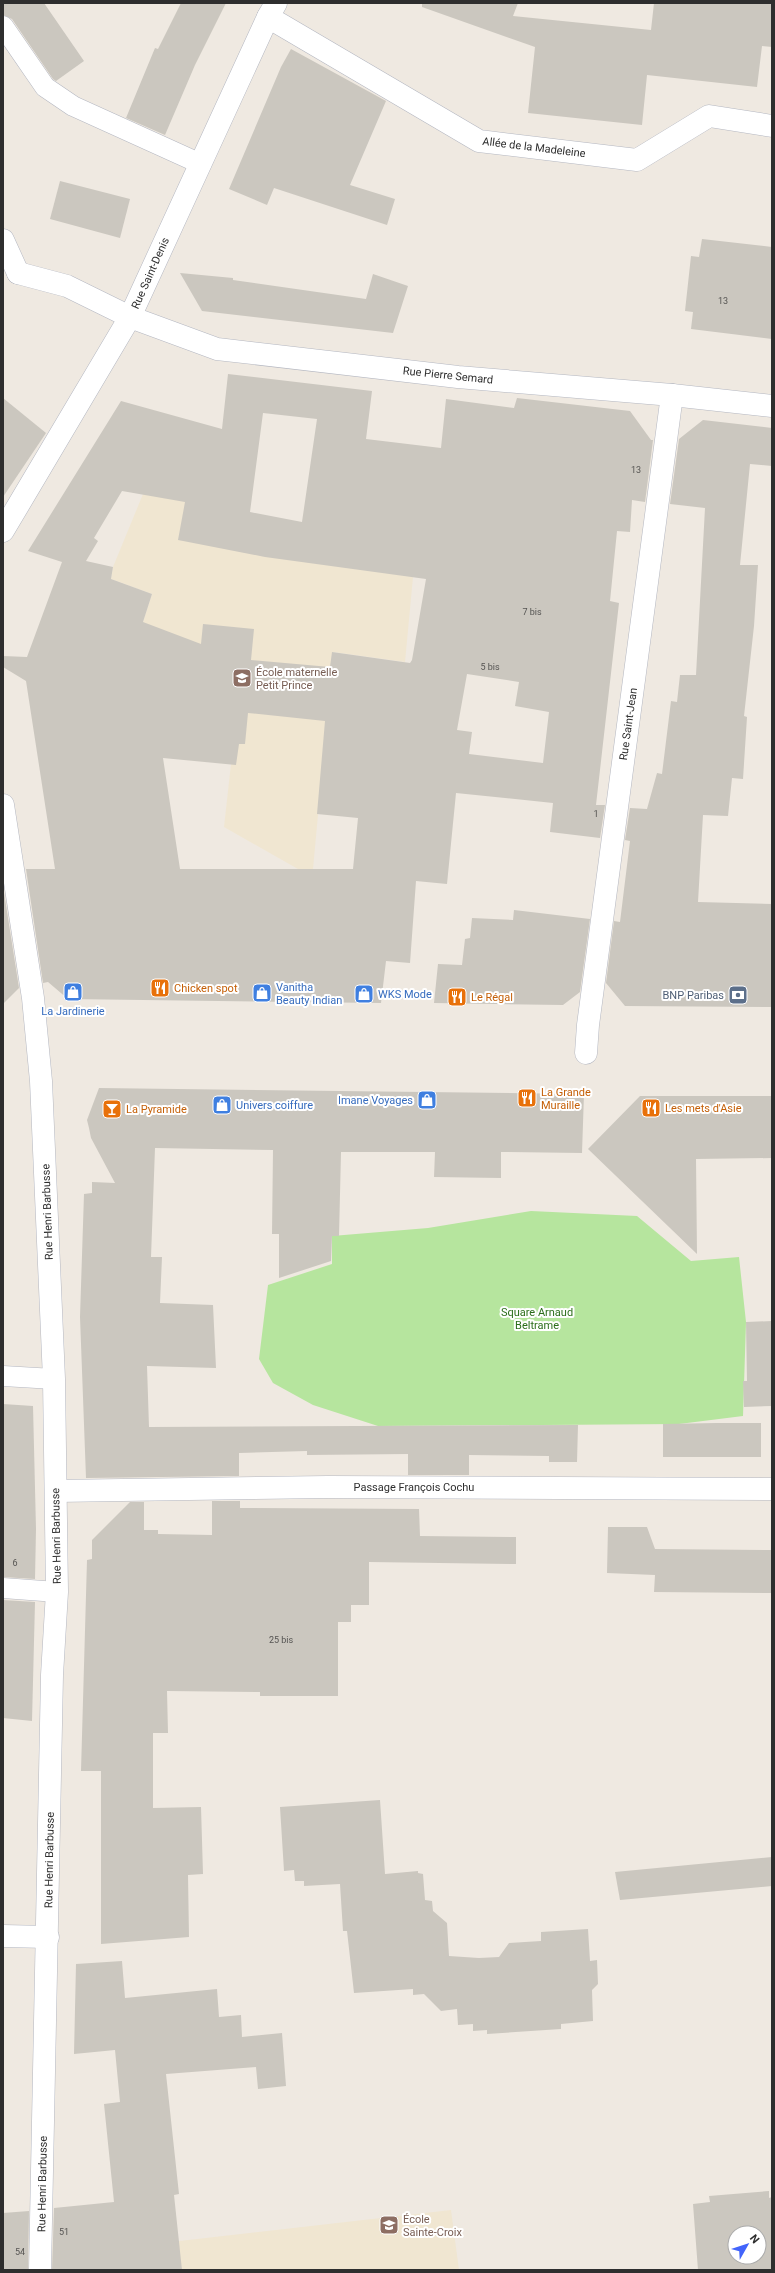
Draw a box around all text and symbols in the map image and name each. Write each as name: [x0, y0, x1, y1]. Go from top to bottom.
street label: Allée de la Madeleine: [482, 135, 586, 160]
street label: Rue Saint-Denis: [129, 235, 172, 311]
house number: 13: [718, 296, 728, 306]
street label: Rue Pierre Semard: [402, 364, 494, 387]
house number: 13: [631, 465, 641, 475]
house number: 7 bis: [522, 607, 542, 617]
house number: 5 bis: [480, 662, 500, 672]
place label: École maternelle Petit Prince: [256, 666, 337, 692]
school or university icon: École maternelle Petit Prince: [231, 667, 253, 689]
street label: Rue Saint-Jean: [617, 687, 640, 761]
house number: 1: [593, 809, 599, 819]
restaurant icon: Chicken spot: [149, 977, 171, 999]
shop icon: La Jardinerie: [62, 981, 84, 1003]
place label: Vanitha Beauty Indian: [276, 981, 342, 1007]
place label: Chicken spot: [174, 982, 238, 995]
shop icon: Vanitha Beauty Indian: [251, 982, 273, 1004]
shop icon: WKS Mode: [353, 983, 375, 1005]
bank icon: BNP Paribas: [727, 984, 749, 1006]
restaurant icon: Le Régal: [446, 986, 468, 1008]
place label: WKS Mode: [378, 988, 432, 1001]
place label: BNP Paribas: [663, 989, 724, 1002]
place label: Le Régal: [471, 991, 513, 1004]
place label: La Jardinerie: [41, 1005, 105, 1018]
place label: La Grande Muraille: [541, 1086, 591, 1112]
restaurant icon: La Grande Muraille: [516, 1087, 538, 1109]
shop icon: Imane Voyages: [416, 1089, 438, 1111]
shop icon: Univers coiffure: [211, 1094, 233, 1116]
place label: Imane Voyages: [338, 1094, 413, 1107]
restaurant icon: Les mets d'Asie: [640, 1097, 662, 1119]
bar icon: La Pyramide: [101, 1098, 123, 1120]
place label: Univers coiffure: [236, 1099, 313, 1112]
place label: Les mets d'Asie: [665, 1102, 742, 1115]
place label: La Pyramide: [126, 1103, 187, 1116]
street label: Rue Henri Barbusse: [39, 1163, 56, 1260]
park label: Square Arnaud Beltrame: [501, 1306, 573, 1332]
street label: Passage François Cochu: [354, 1481, 474, 1494]
street label: Rue Henri Barbusse: [49, 1488, 64, 1584]
house number: 6: [12, 1558, 18, 1568]
house number: 25 bis: [269, 1635, 293, 1645]
street label: Rue Henri Barbusse: [42, 1812, 57, 1908]
street label: Rue Henri Barbusse: [35, 2136, 50, 2232]
place label: École Sainte-Croix: [403, 2213, 462, 2239]
school or university icon: École Sainte-Croix: [378, 2214, 400, 2236]
north arrow: [727, 2225, 767, 2265]
house number: 51: [59, 2227, 69, 2237]
text: N: [747, 2232, 762, 2246]
house number: 54: [15, 2247, 25, 2257]

